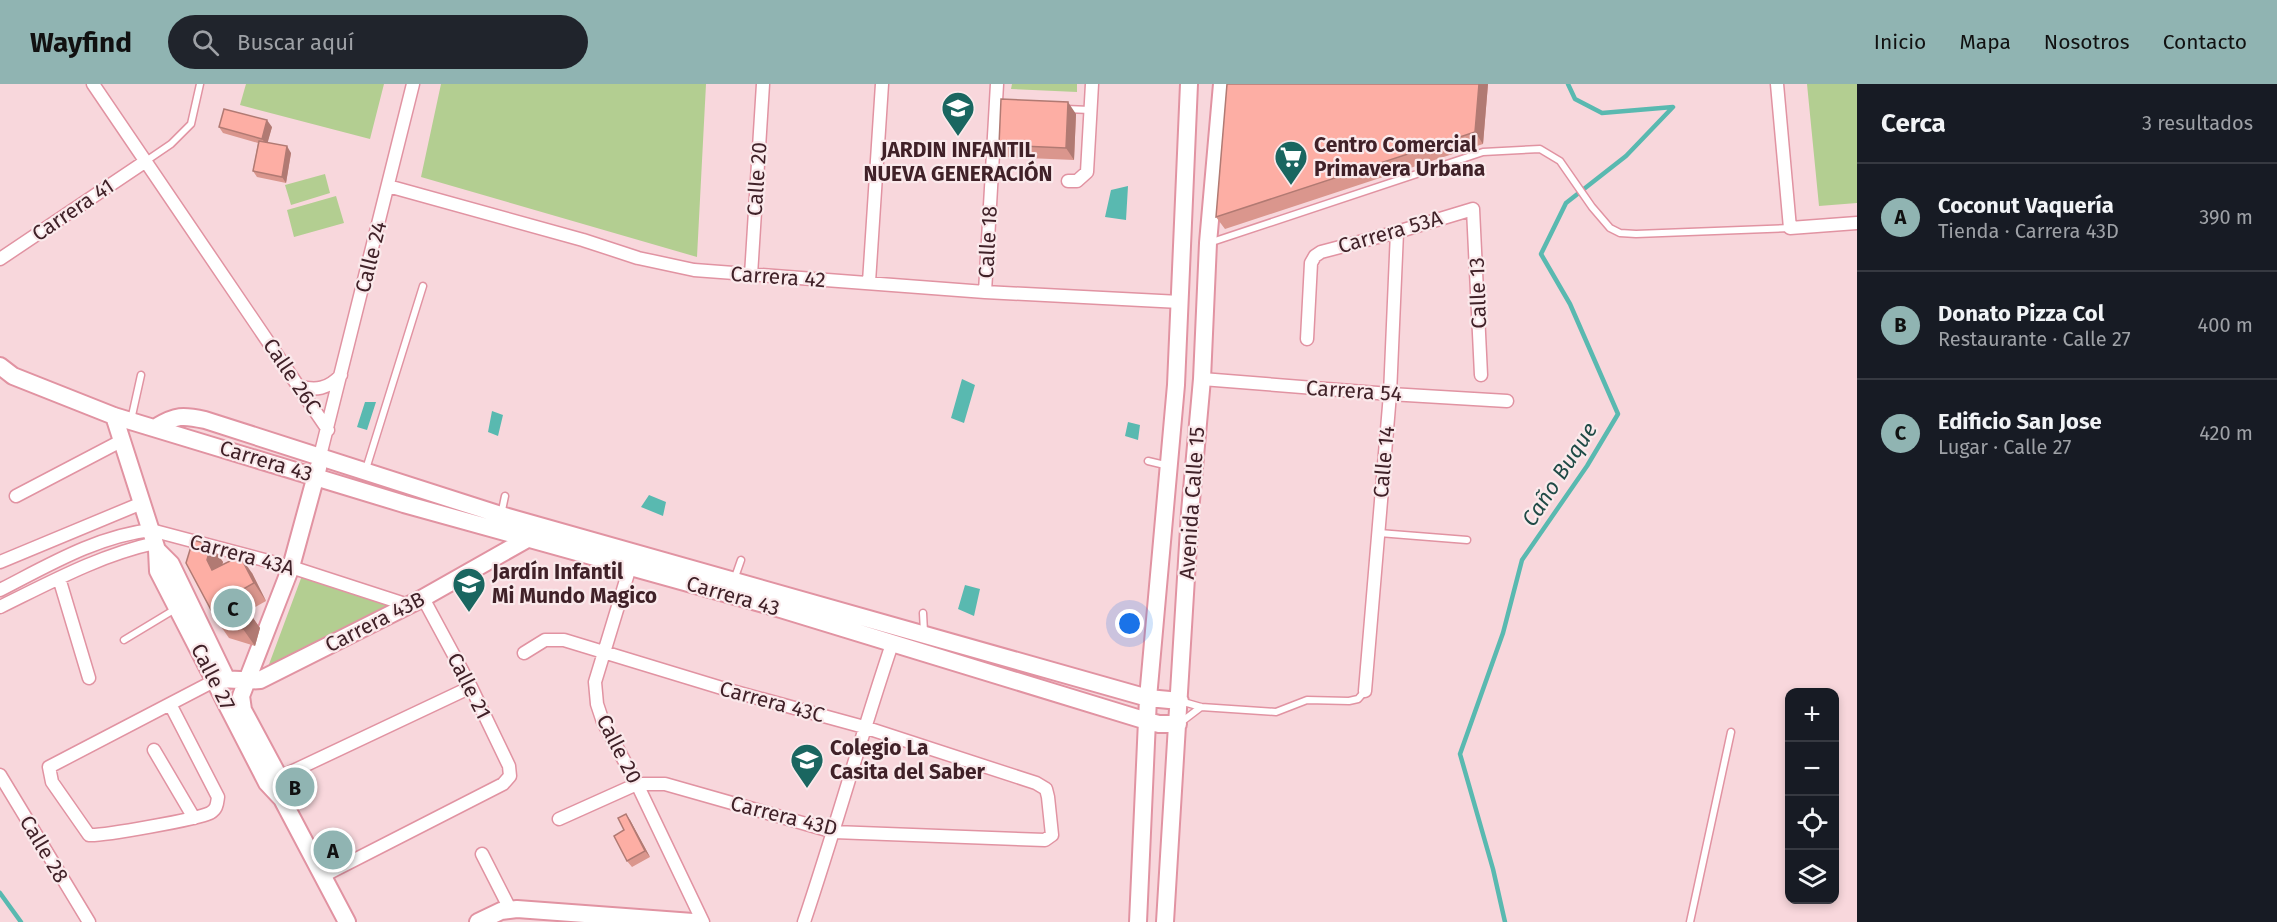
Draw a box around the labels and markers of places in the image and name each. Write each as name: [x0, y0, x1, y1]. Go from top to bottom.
school or university icon: JARDIN INFANTIL NUEVA GENERACIÓN: [940, 90, 976, 137]
place label: Centro Comercial Primavera Urbana: [1314, 132, 1485, 182]
place label: JARDIN INFANTIL NUEVA GENERACIÓN: [864, 137, 1052, 187]
supermarket icon: Centro Comercial Primavera Urbana: [1273, 139, 1309, 186]
place label: Jardín Infantil Mi Mundo Magico: [491, 559, 657, 609]
school or university icon: Jardín Infantil Mi Mundo Magico: [451, 566, 487, 613]
pin: C: [214, 586, 252, 630]
place label: Colegio La Casita del Saber: [830, 735, 986, 785]
school or university icon: Colegio La Casita del Saber: [789, 742, 825, 789]
pin: B: [276, 764, 314, 810]
pin: A: [314, 828, 352, 873]

